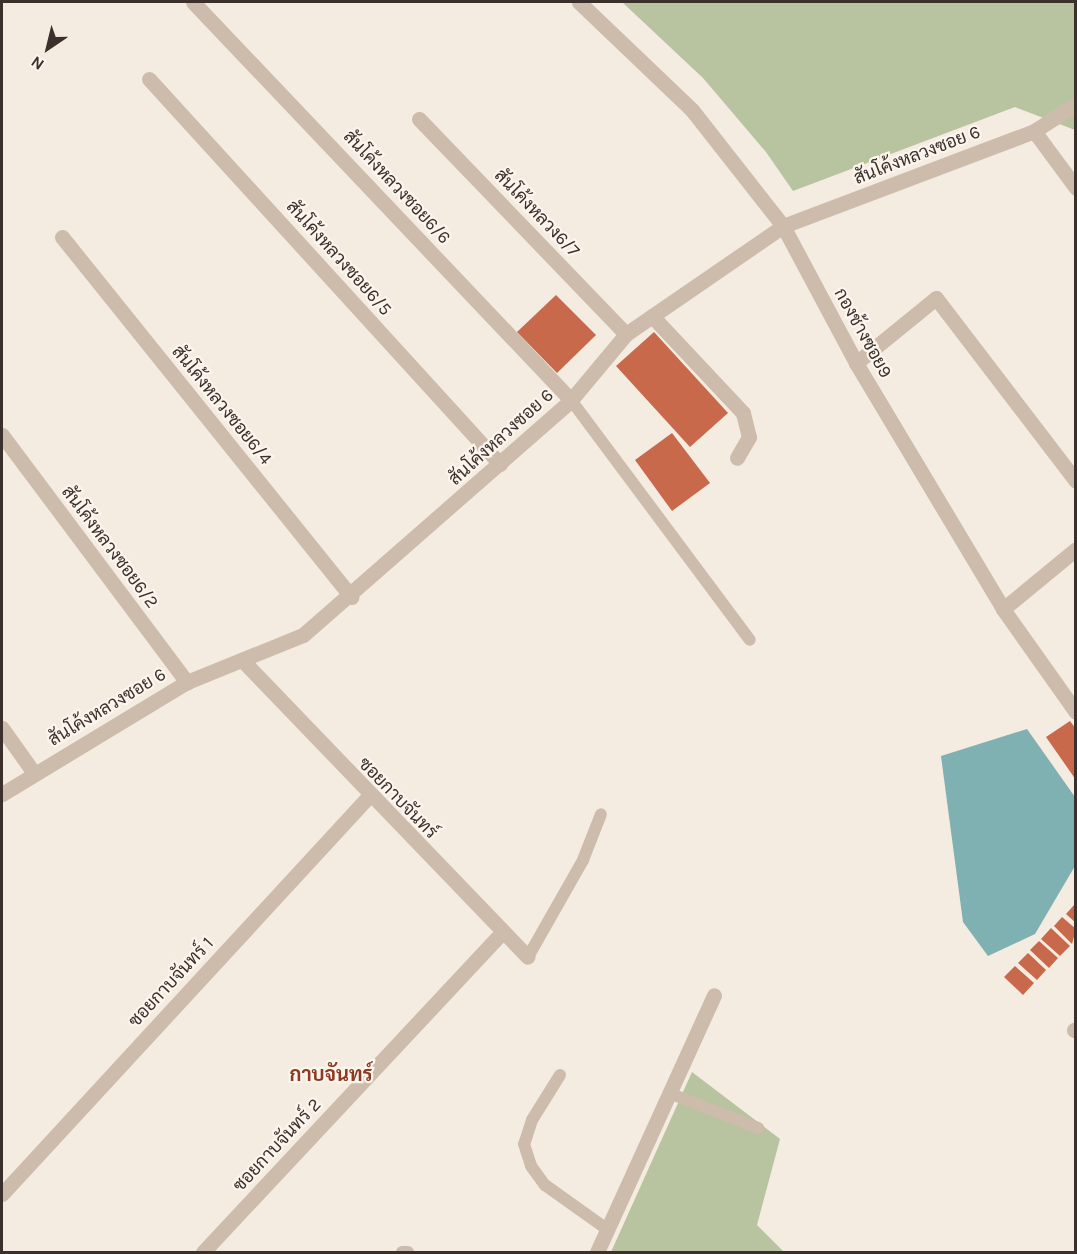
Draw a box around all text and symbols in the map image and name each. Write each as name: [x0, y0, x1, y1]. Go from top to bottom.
north arrow: [18, 18, 78, 78]
text: N: [27, 52, 48, 74]
street label: สันโค้งหลวงซอย 6: [851, 121, 983, 189]
street label: สันโค้งหลวงซอย6/6: [339, 126, 455, 248]
street label: สันโค้งหลวง6/7: [490, 165, 584, 261]
street label: สันโค้งหลวงซอย6/5: [282, 196, 396, 320]
street label: กองช้างซอย9: [829, 284, 897, 382]
street label: สันโค้งหลวงซอย6/4: [167, 341, 277, 469]
street label: สันโค้งหลวงซอย 6: [444, 384, 558, 490]
street label: สันโค้งหลวงซอย6/2: [57, 482, 163, 612]
street label: สันโค้งหลวงซอย 6: [44, 663, 170, 751]
street label: ซอยกาบจันทร์: [354, 753, 442, 843]
street label: ซอยกาบจันทร์ 1: [124, 933, 218, 1031]
district label: กาบจันทร์: [289, 1062, 373, 1086]
street label: ซอยกาบจันทร์ 2: [228, 1094, 326, 1196]

